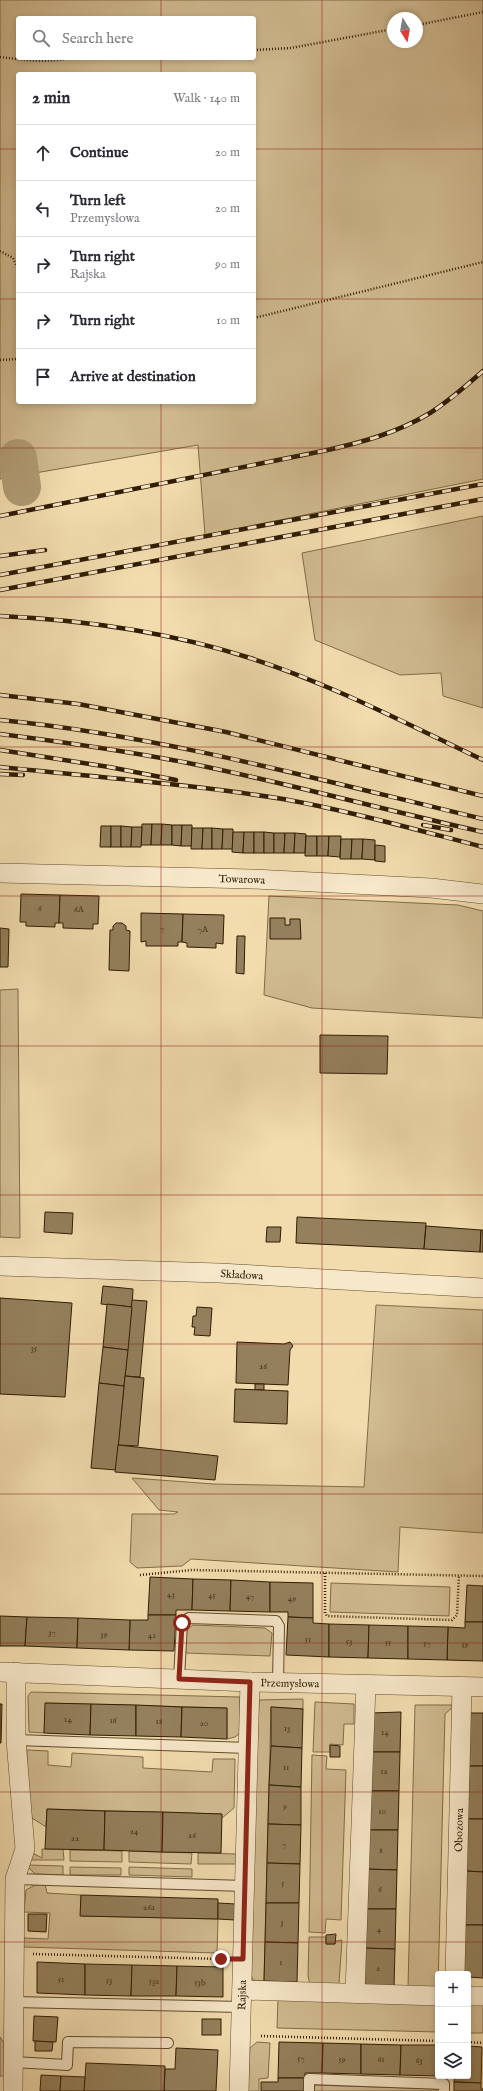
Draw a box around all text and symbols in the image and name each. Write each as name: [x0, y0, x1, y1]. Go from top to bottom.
north arrow: [387, 12, 423, 48]
search box: [16, 16, 256, 60]
icon: search: [30, 27, 52, 49]
text: Search here: [62, 29, 133, 48]
text: 2 min: [32, 88, 70, 109]
text: Walk · 140 m: [173, 90, 240, 107]
icon: ahead: [32, 142, 54, 164]
text: Continue: [70, 143, 128, 162]
text: 20 m: [215, 144, 240, 161]
text: Turn left: [70, 191, 126, 210]
icon: left: [32, 198, 54, 220]
text: 20 m: [215, 200, 240, 217]
text: Przemysłowa: [70, 210, 140, 227]
text: Turn right: [70, 247, 135, 266]
icon: right: [32, 254, 54, 276]
text: 90 m: [215, 256, 240, 273]
text: Rajska: [70, 266, 106, 283]
icon: right: [32, 310, 54, 332]
text: Turn right: [70, 311, 135, 330]
text: 10 m: [216, 312, 240, 329]
icon: arrive: [32, 366, 54, 388]
text: Arrive at destination: [70, 367, 196, 386]
street label: Towarowa: [218, 872, 266, 888]
house number: 6: [38, 903, 42, 914]
house number: 6A: [74, 904, 85, 915]
house number: 7: [160, 923, 164, 934]
house number: 7A: [198, 924, 209, 935]
street label: Składowa: [220, 1267, 264, 1284]
house number: 35: [31, 1343, 38, 1354]
house number: 26: [259, 1361, 267, 1372]
house number: 43: [167, 1589, 175, 1600]
house number: 45: [208, 1590, 217, 1601]
house number: 47: [246, 1591, 254, 1602]
house number: 49: [288, 1593, 296, 1604]
route start: [173, 1614, 191, 1632]
house number: 37: [48, 1627, 56, 1638]
house number: 39: [100, 1629, 108, 1640]
house number: 41: [148, 1630, 156, 1641]
house number: 51: [305, 1634, 311, 1645]
house number: 53: [346, 1636, 352, 1647]
house number: 55: [385, 1637, 392, 1648]
house number: 57: [423, 1638, 431, 1649]
house number: 59: [461, 1639, 469, 1650]
street label: Przemysłowa: [260, 1676, 320, 1691]
house number: 14: [64, 1714, 72, 1725]
house number: 16: [109, 1715, 117, 1726]
house number: 18: [156, 1716, 163, 1727]
house number: 20: [200, 1718, 208, 1729]
house number: 13: [284, 1723, 290, 1734]
house number: 14: [381, 1727, 389, 1738]
house number: 11: [283, 1762, 289, 1773]
house number: 12: [380, 1766, 388, 1777]
house number: 9: [282, 1801, 287, 1812]
house number: 10: [378, 1806, 386, 1817]
street label: Obozowa: [452, 1808, 467, 1852]
house number: 24: [130, 1826, 139, 1837]
house number: 26: [188, 1830, 196, 1841]
house number: 22: [71, 1833, 79, 1844]
house number: 7: [282, 1839, 286, 1850]
house number: 8: [379, 1845, 383, 1856]
house number: 5: [281, 1878, 285, 1889]
house number: 6: [378, 1884, 382, 1895]
house number: 26a: [143, 1902, 155, 1913]
house number: 3: [280, 1917, 284, 1928]
house number: 4: [377, 1924, 382, 1935]
route end: [212, 1950, 230, 1968]
house number: 1: [279, 1957, 283, 1968]
house number: 2: [376, 1963, 380, 1974]
map controls: [435, 1971, 471, 2079]
button: +: [435, 1971, 471, 2007]
house number: 51: [58, 1974, 64, 1985]
house number: 53: [106, 1975, 112, 1986]
house number: 53a: [149, 1976, 159, 1987]
house number: 53b: [194, 1977, 206, 1988]
street label: Rajska: [235, 1980, 250, 2010]
button: −: [435, 2007, 471, 2043]
button: layers: [435, 2043, 471, 2079]
house number: 57: [297, 2053, 305, 2064]
house number: 59: [338, 2054, 346, 2065]
house number: 61: [377, 2054, 385, 2065]
house number: 63: [415, 2055, 423, 2066]

